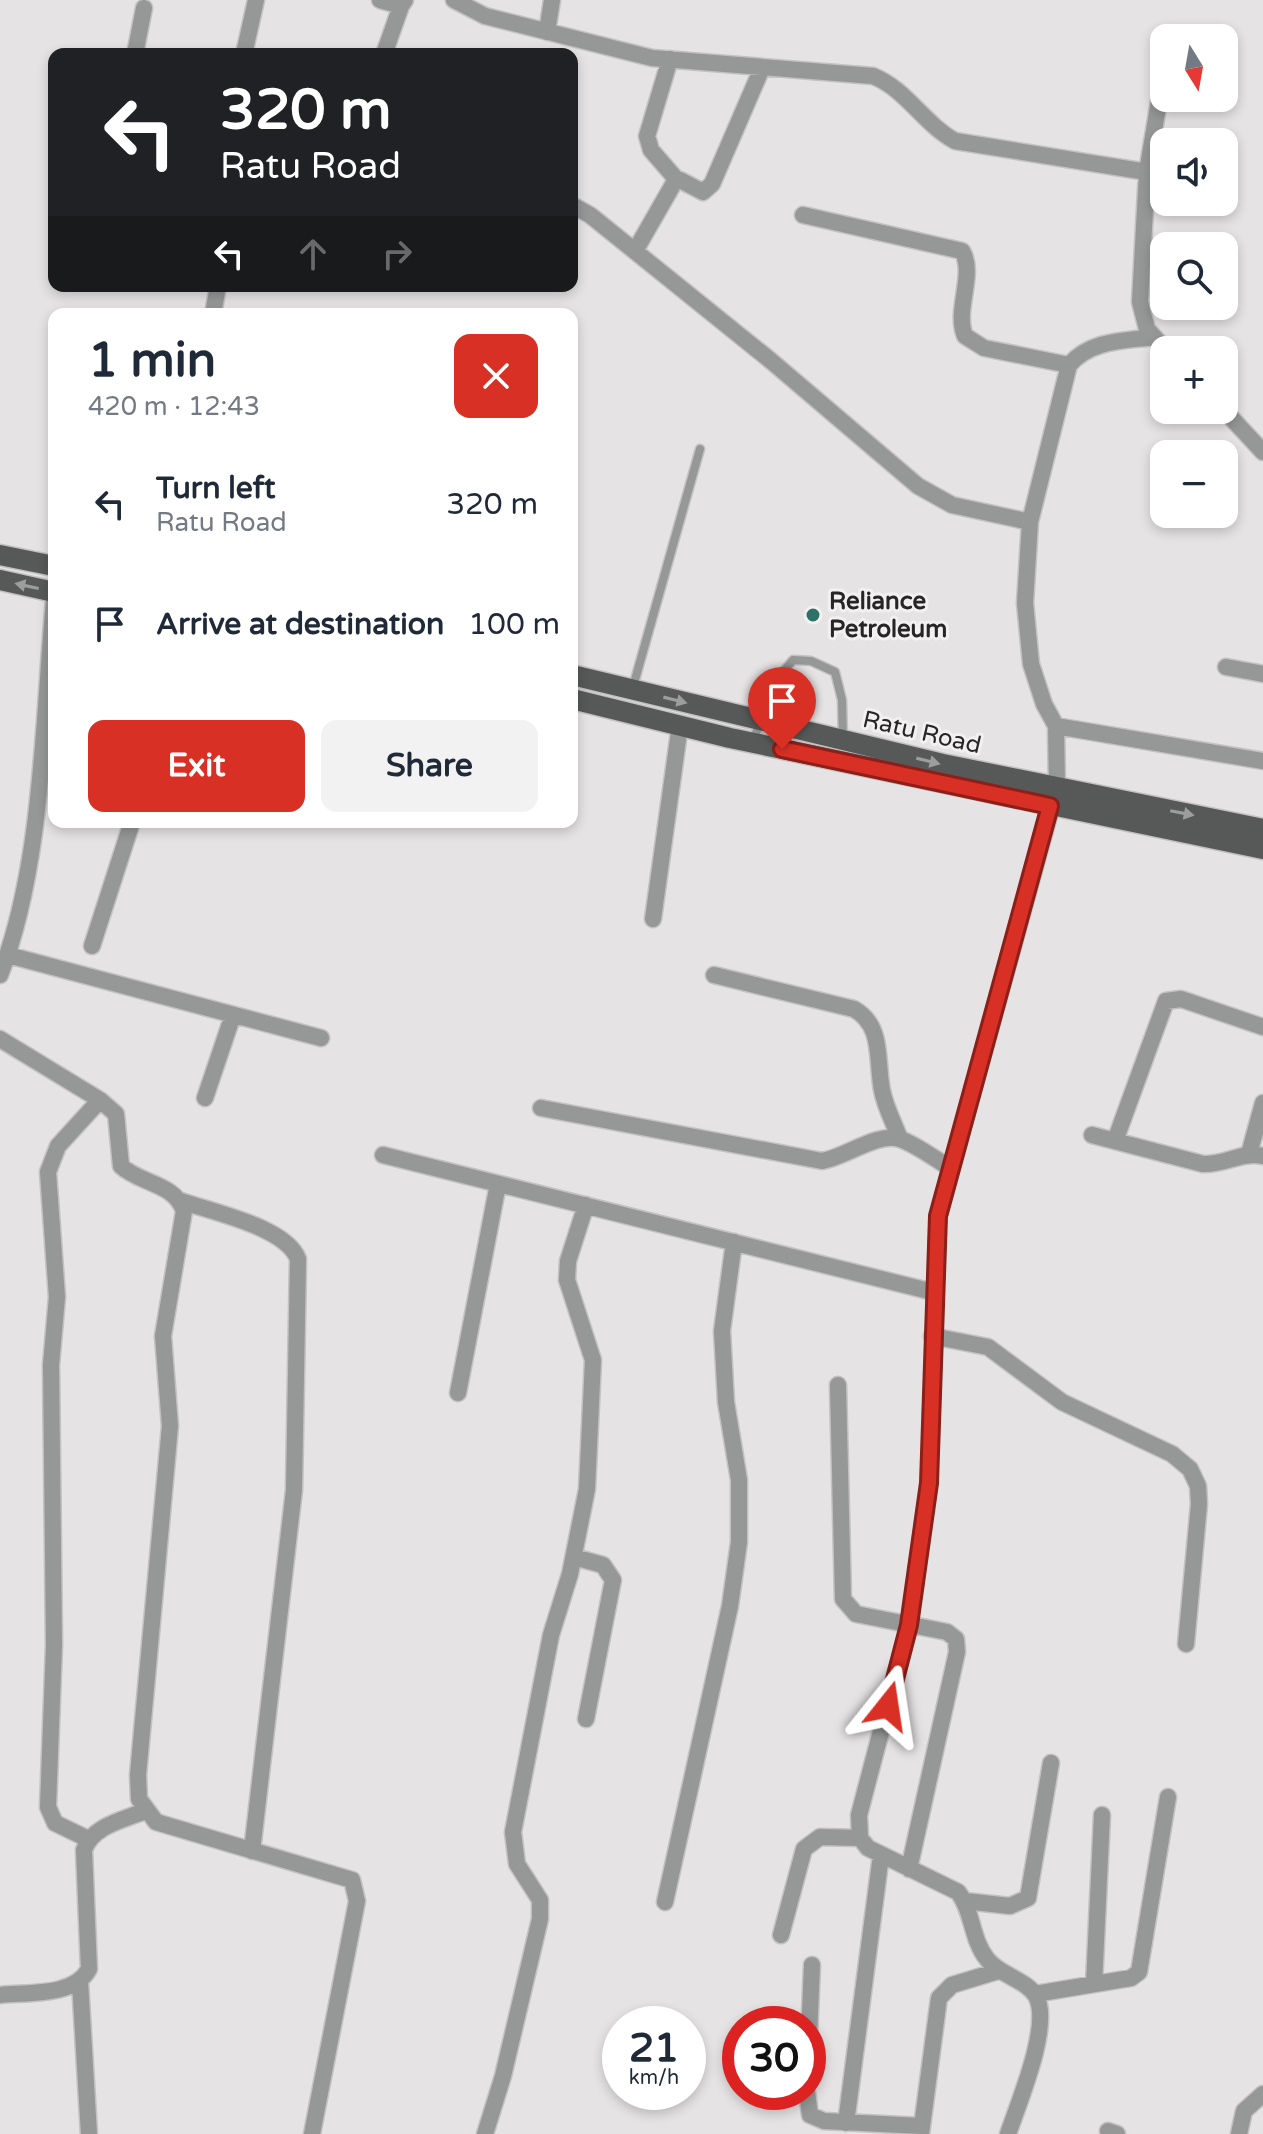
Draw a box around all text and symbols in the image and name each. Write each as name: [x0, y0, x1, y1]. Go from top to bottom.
north arrow: [1150, 24, 1238, 112]
map controls: [1150, 24, 1238, 528]
text: 320 m: [220, 77, 391, 144]
icon: left: [88, 80, 192, 184]
button: sound: [1150, 128, 1238, 216]
text: Ratu Road: [220, 145, 401, 188]
icon: left: [207, 232, 251, 276]
icon: ahead: [291, 232, 335, 276]
icon: right: [375, 232, 419, 276]
button: search: [1150, 232, 1238, 320]
text: 1 min: [88, 332, 216, 390]
button: close: [454, 334, 538, 418]
button: +: [1150, 336, 1238, 424]
text: 420 m · 12:43: [88, 391, 260, 422]
button: −: [1150, 440, 1238, 528]
text: Turn left: [156, 470, 275, 507]
icon: left: [88, 482, 132, 526]
text: 320 m: [446, 486, 538, 523]
text: Ratu Road: [156, 507, 287, 538]
one-way arrow: [14, 579, 39, 592]
place label: Reliance Petroleum: [829, 587, 947, 644]
icon: arrive: [88, 602, 132, 646]
text: Arrive at destination: [156, 606, 444, 643]
text: 100 m: [468, 606, 560, 643]
marker: Reliance Petroleum: [804, 606, 822, 624]
pin: [748, 667, 816, 749]
icon: arrive: [760, 679, 804, 723]
one-way arrow: [663, 694, 688, 706]
street label: Ratu Road: [860, 705, 984, 760]
button: Exit: [88, 720, 305, 812]
button: Share: [321, 720, 538, 812]
one-way arrow: [915, 755, 940, 767]
one-way arrow: [1170, 807, 1195, 820]
position arrow: [846, 1664, 930, 1748]
speed limit sign: 30: [722, 2006, 826, 2110]
text: 21: [629, 2024, 679, 2072]
text: km/h: [629, 2066, 679, 2090]

